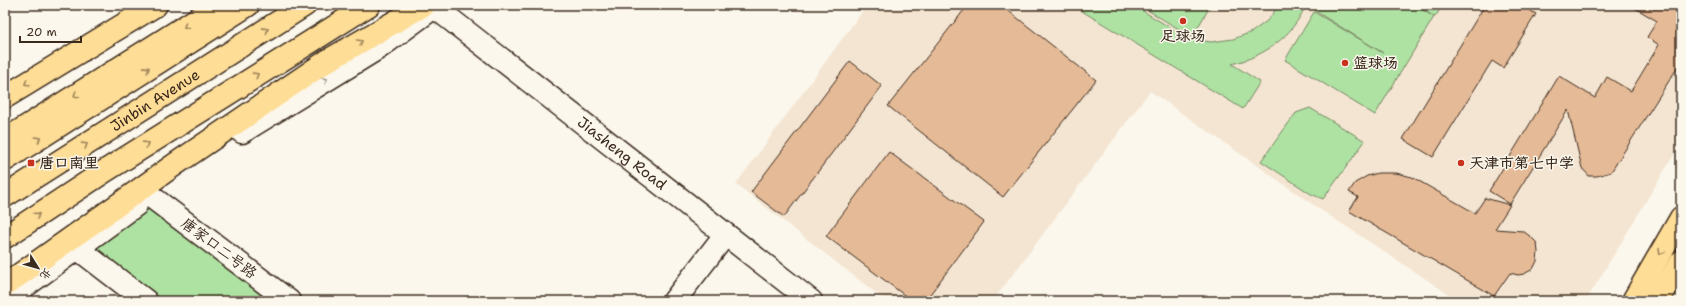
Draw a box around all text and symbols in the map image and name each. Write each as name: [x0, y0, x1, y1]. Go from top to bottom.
marker: 足球场: [1178, 16, 1188, 26]
scale bar: [20, 18, 81, 44]
one-way arrow: [184, 21, 191, 28]
text: 20 m: [26, 24, 57, 40]
place label: 足球场: [1160, 26, 1206, 46]
one-way arrow: [262, 27, 269, 35]
one-way arrow: [356, 39, 363, 46]
place label: 篮球场: [1353, 53, 1398, 73]
marker: 篮球场: [1340, 58, 1350, 68]
street label: Jinbin Avenue: [107, 65, 204, 136]
one-way arrow: [143, 66, 150, 74]
one-way arrow: [252, 73, 259, 80]
one-way arrow: [321, 77, 328, 85]
one-way arrow: [24, 79, 31, 86]
one-way arrow: [73, 90, 80, 98]
street label: Jiasheng Road: [573, 112, 671, 195]
one-way arrow: [34, 136, 41, 144]
one-way arrow: [81, 142, 88, 150]
one-way arrow: [142, 142, 149, 149]
place label: 唐口南里: [39, 153, 99, 173]
place label: 天津市第七中学: [1469, 153, 1574, 173]
marker: 唐口南里: [26, 158, 36, 168]
marker: 天津市第七中学: [1456, 158, 1466, 168]
one-way arrow: [33, 213, 40, 220]
street label: 唐家口二号路: [177, 213, 261, 283]
north arrow: [18, 248, 58, 288]
one-way arrow: [1659, 248, 1666, 255]
text: 北: [36, 265, 55, 283]

